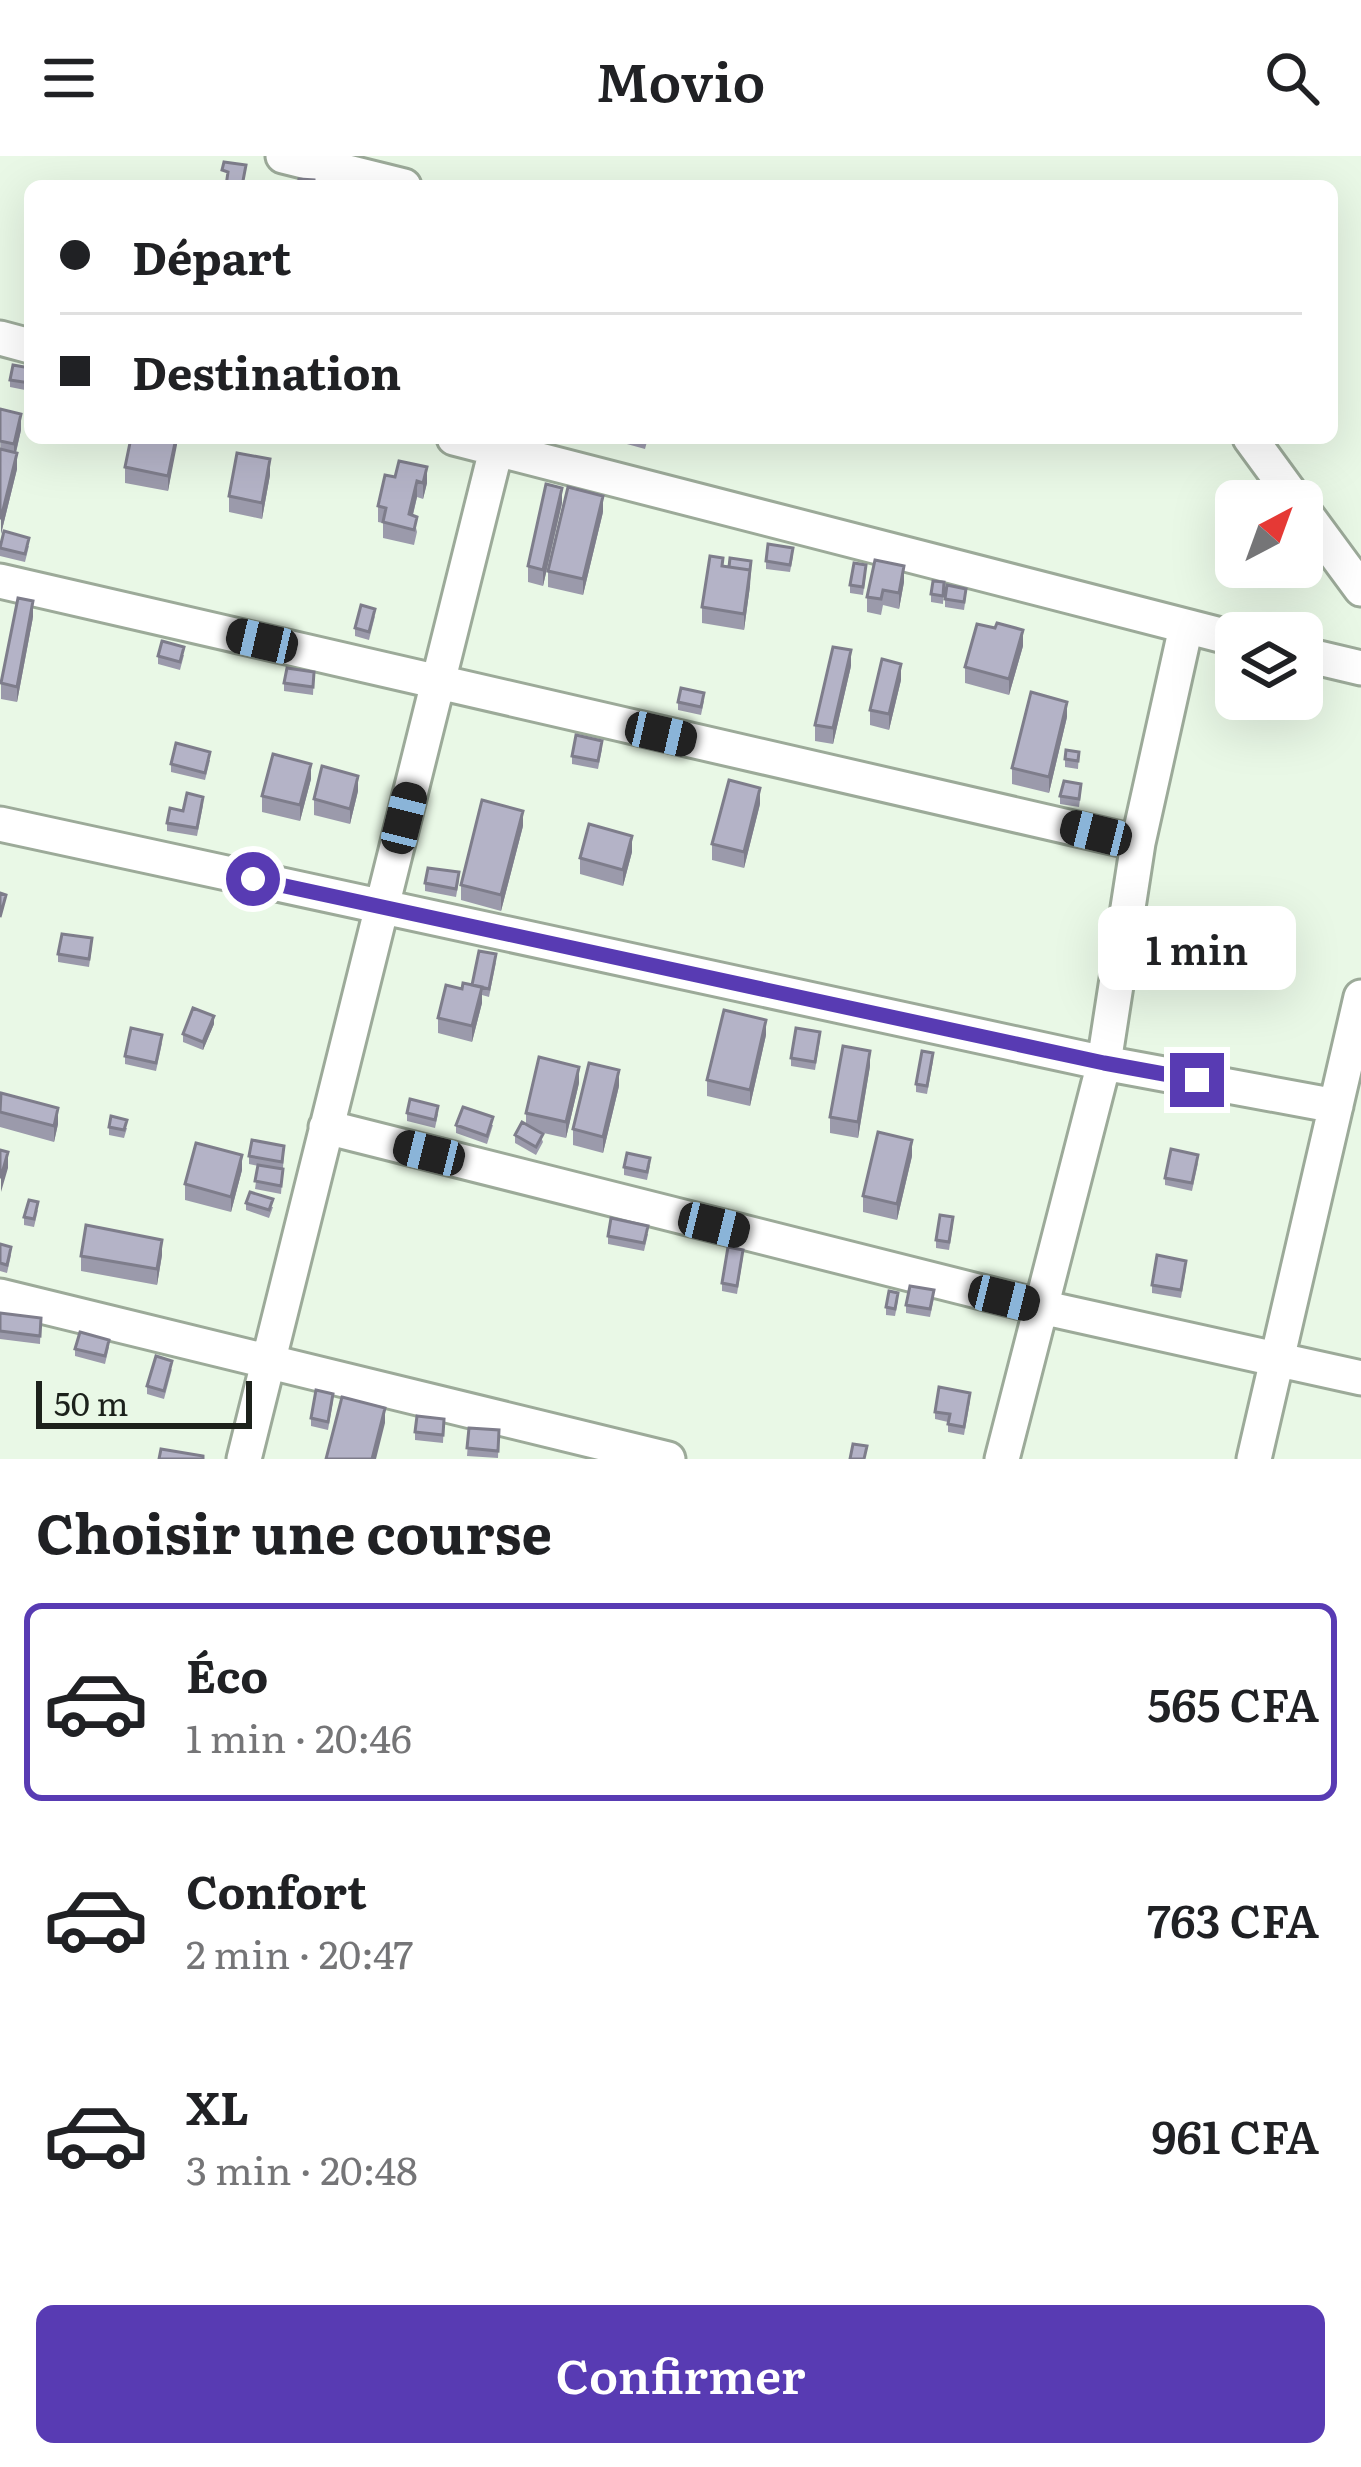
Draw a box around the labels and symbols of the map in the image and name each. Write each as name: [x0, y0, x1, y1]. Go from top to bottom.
north arrow: [1215, 480, 1323, 588]
car: [223, 615, 301, 667]
car: [622, 708, 700, 760]
car: [378, 779, 430, 857]
car: [1057, 807, 1135, 859]
route start: [226, 852, 280, 906]
callout: 1 min: [1098, 906, 1296, 990]
route end: [1170, 1053, 1224, 1107]
car: [390, 1127, 468, 1179]
car: [675, 1199, 753, 1251]
car: [965, 1272, 1043, 1324]
scale bar: [36, 1375, 252, 1428]

